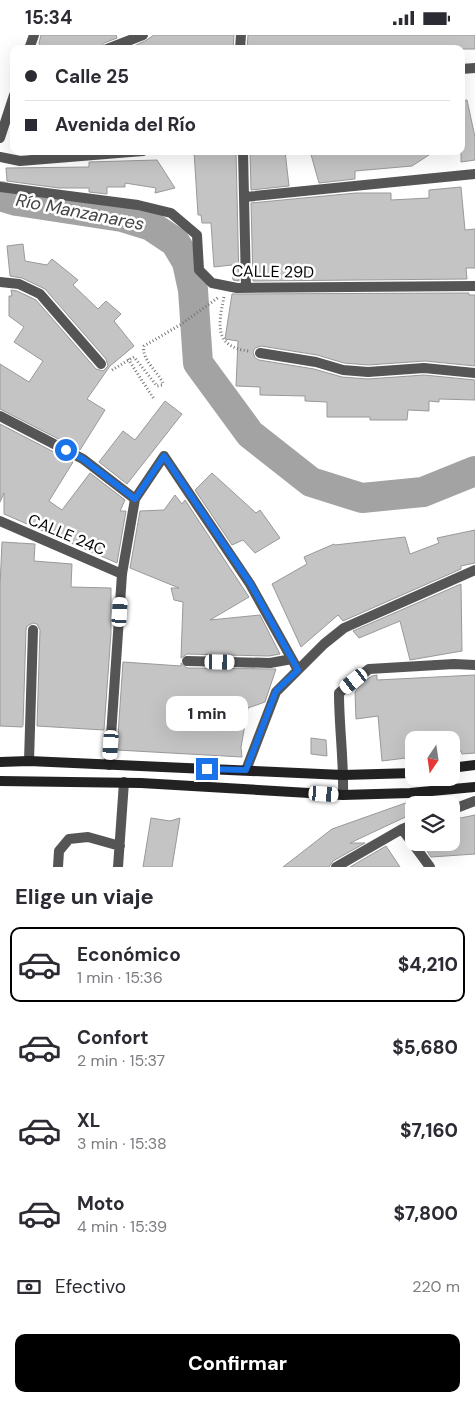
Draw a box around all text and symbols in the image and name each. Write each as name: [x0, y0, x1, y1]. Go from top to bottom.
text: 15:34: [25, 5, 72, 30]
text: Calle 25: [55, 64, 129, 89]
text: Avenida del Río: [55, 112, 196, 137]
water label: Río Manzanares: [14, 188, 146, 236]
street label: CALLE 29D: [232, 260, 314, 283]
route start: [55, 439, 77, 461]
street label: CALLE 24C: [25, 509, 109, 560]
car: [111, 597, 128, 627]
car: [204, 654, 235, 670]
car: [337, 666, 370, 696]
callout: 1 min: [166, 697, 248, 731]
text: 1 min: [187, 703, 227, 724]
car: [102, 730, 119, 760]
north arrow: [405, 731, 460, 786]
map controls: [405, 731, 460, 851]
route end: [196, 758, 218, 780]
car: [308, 785, 339, 803]
button: layers: [405, 796, 460, 851]
text: Elige un viaje: [15, 882, 154, 911]
icon: car: [17, 942, 62, 987]
text: Económico: [77, 942, 181, 967]
text: $4,210: [398, 952, 458, 977]
text: 1 min · 15:36: [77, 967, 163, 988]
icon: car: [17, 1025, 62, 1070]
text: Confort: [77, 1025, 149, 1050]
text: $5,680: [392, 1035, 458, 1060]
text: 2 min · 15:37: [77, 1050, 165, 1071]
icon: car: [17, 1108, 62, 1153]
text: XL: [77, 1108, 100, 1133]
text: $7,160: [400, 1118, 458, 1143]
text: 3 min · 15:38: [77, 1133, 167, 1154]
icon: car: [17, 1191, 62, 1236]
text: Moto: [77, 1191, 125, 1216]
text: $7,800: [394, 1201, 458, 1226]
text: 4 min · 15:39: [77, 1216, 167, 1237]
icon: cash: [15, 1273, 43, 1301]
text: Efectivo: [55, 1274, 126, 1299]
text: 220 m: [412, 1276, 460, 1297]
button: Confirmar: [15, 1334, 460, 1392]

